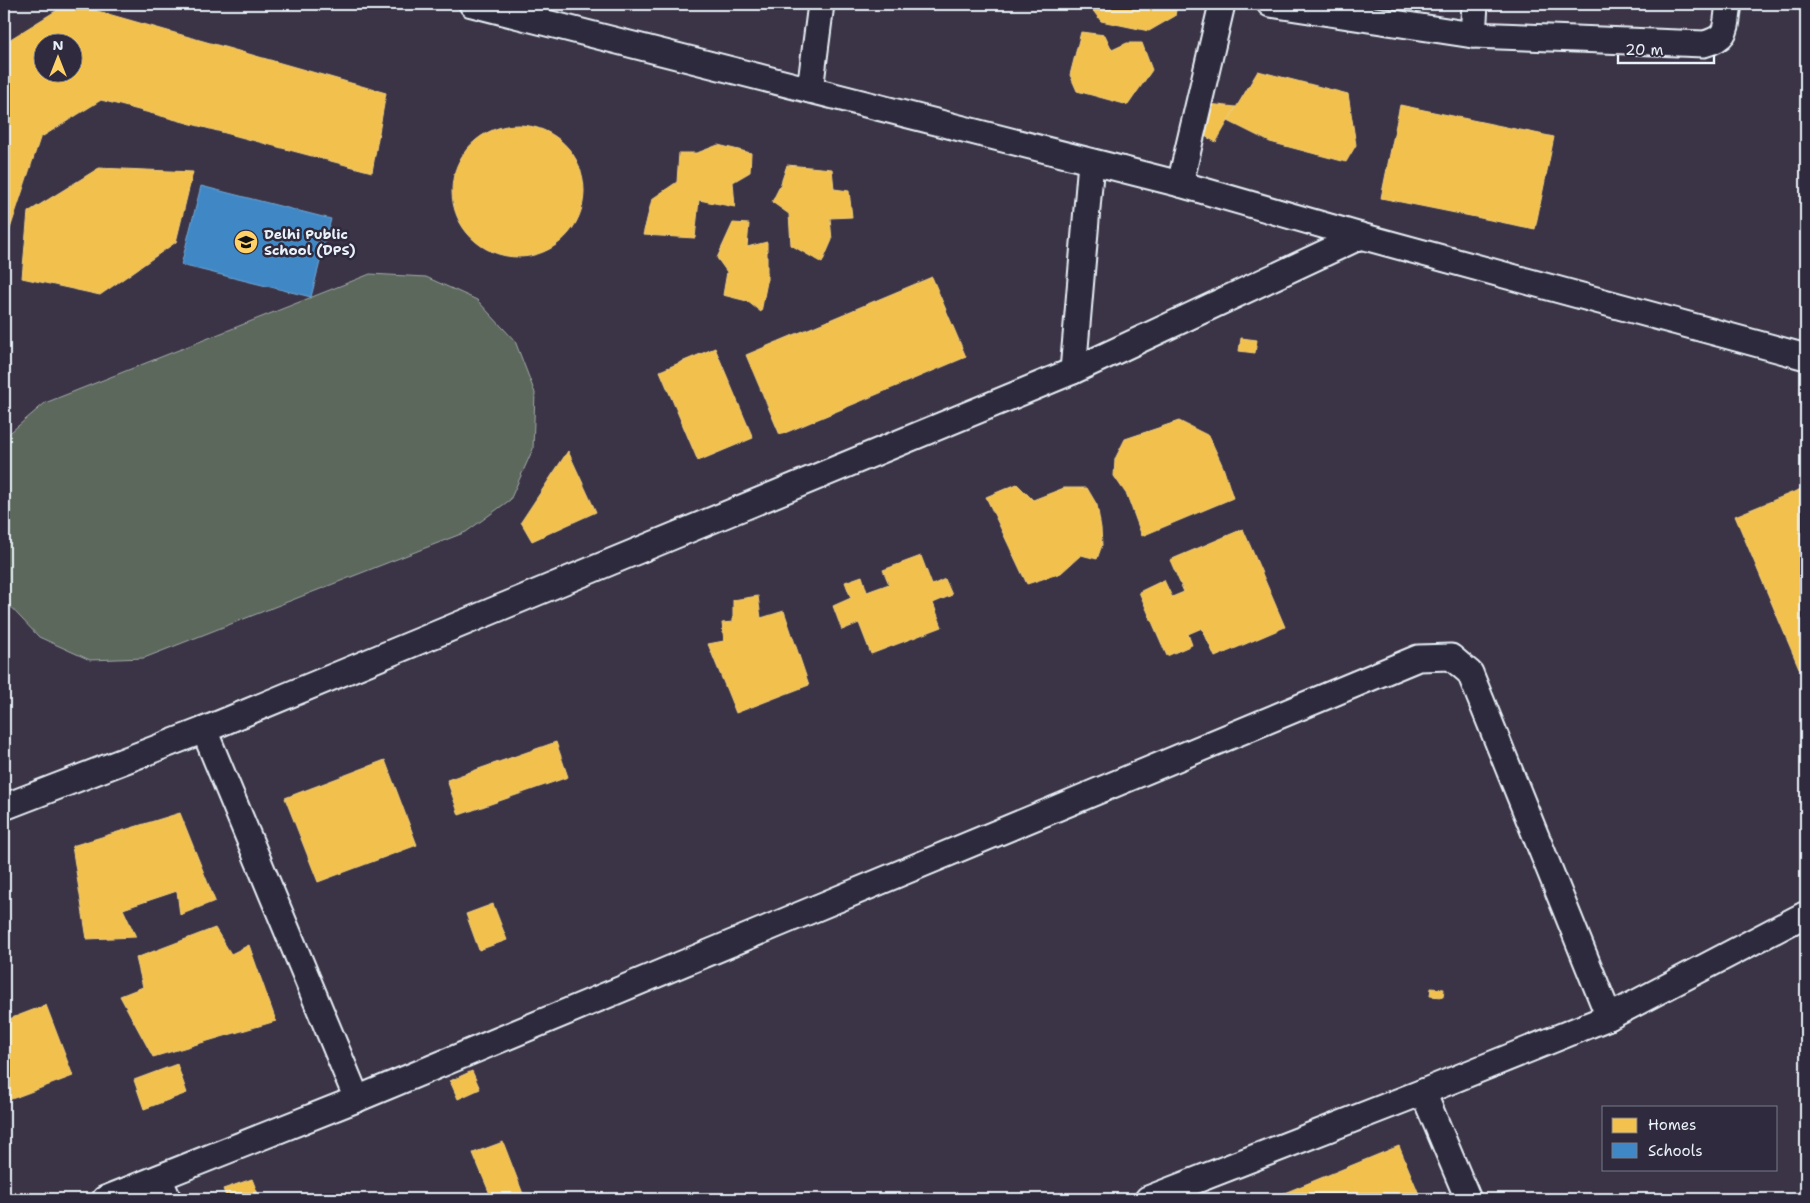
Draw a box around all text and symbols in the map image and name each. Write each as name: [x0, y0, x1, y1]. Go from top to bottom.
north arrow: [32, 32, 82, 82]
scale bar: [1618, 32, 1714, 64]
text: N: [52, 36, 64, 54]
text: 20 m: [1625, 40, 1664, 60]
place label: Delhi Public School (DPS): [264, 225, 356, 259]
school or university icon: Delhi Public School (DPS): [233, 229, 259, 255]
legend: [1602, 1106, 1778, 1170]
text: Homes: [1648, 1115, 1696, 1135]
text: Schools: [1648, 1141, 1703, 1161]

